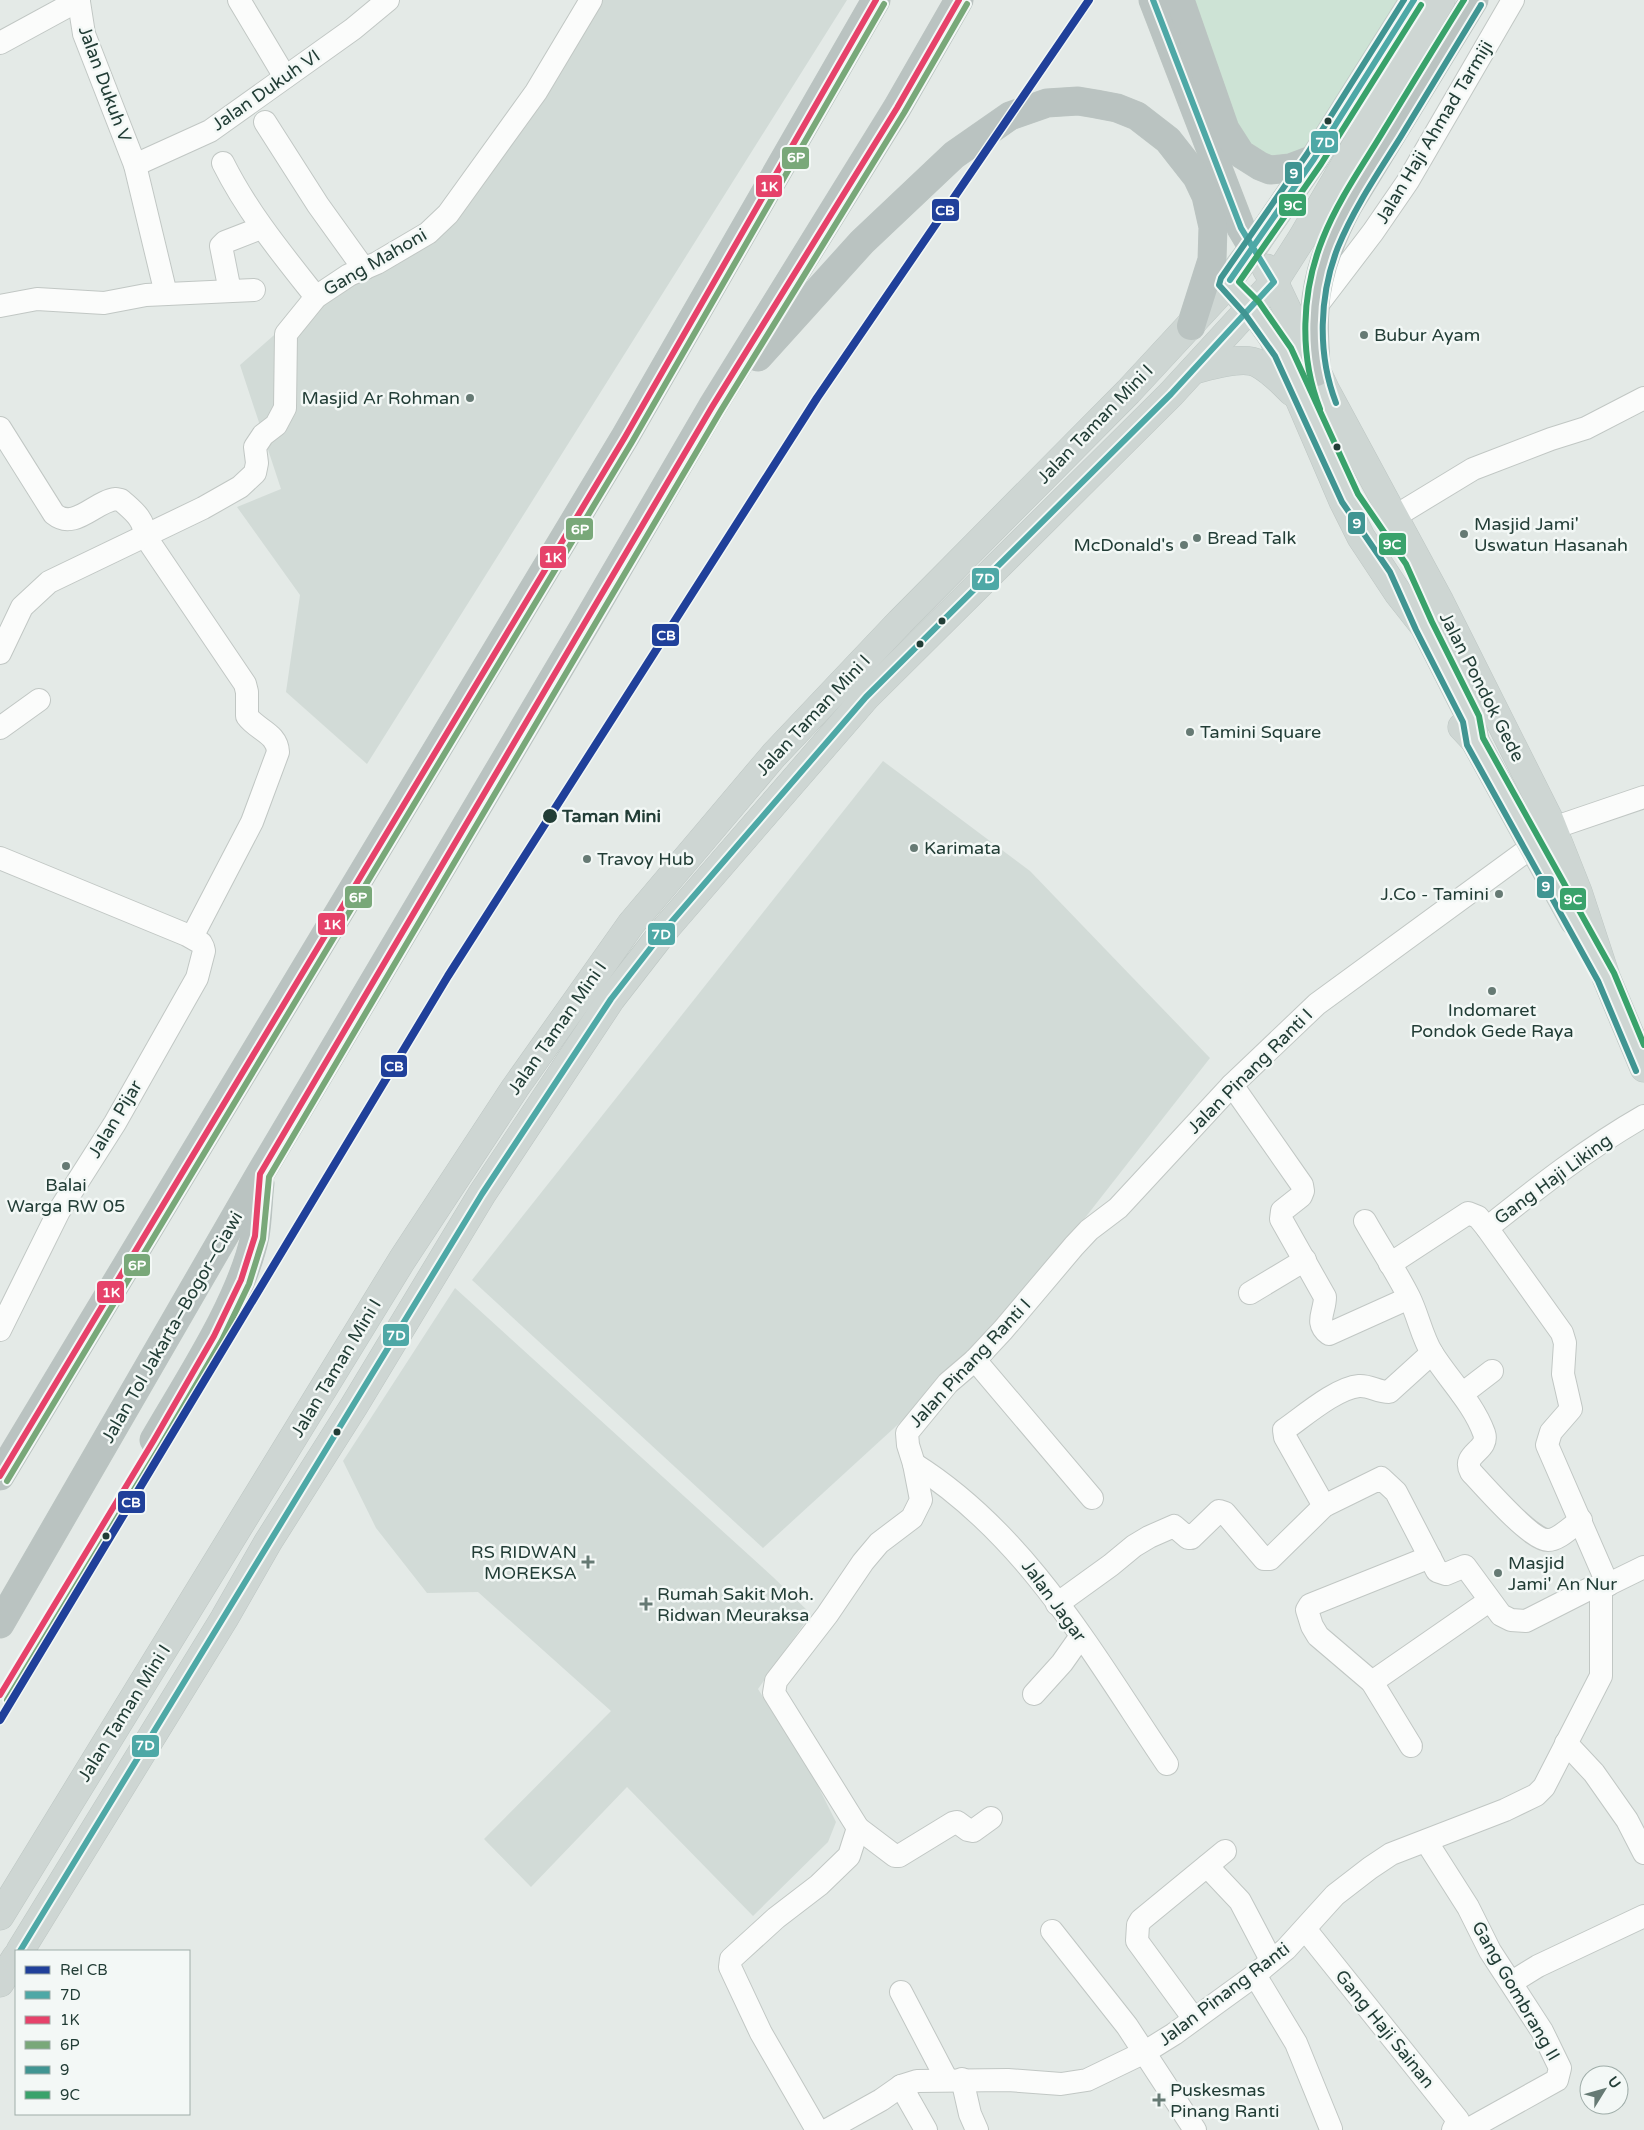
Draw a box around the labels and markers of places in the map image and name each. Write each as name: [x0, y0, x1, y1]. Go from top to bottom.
unlabelled marker: [1323, 116, 1333, 126]
place label: Bubur Ayam: [1374, 324, 1480, 346]
marker: Bubur Ayam: [1358, 329, 1370, 341]
place label: Masjid Ar Rohman: [302, 387, 460, 409]
marker: Masjid Ar Rohman: [464, 392, 476, 404]
unlabelled marker: [1332, 442, 1342, 452]
place label: Masjid Jami' Uswatun Hasanah: [1474, 513, 1628, 556]
place label: Bread Talk: [1207, 527, 1296, 549]
marker: Masjid Jami' Uswatun Hasanah: [1458, 528, 1470, 540]
marker: Bread Talk: [1191, 532, 1203, 544]
place label: McDonald's: [1074, 534, 1174, 556]
marker: McDonald's: [1178, 539, 1190, 551]
unlabelled marker: [937, 616, 947, 626]
unlabelled marker: [915, 639, 925, 649]
place label: Tamini Square: [1200, 721, 1321, 743]
marker: Tamini Square: [1184, 726, 1196, 738]
place label: Taman Mini: [561, 805, 661, 827]
marker: Taman Mini: [541, 807, 559, 825]
place label: Karimata: [924, 837, 1001, 859]
marker: Karimata: [908, 842, 920, 854]
place label: Travoy Hub: [597, 848, 694, 870]
marker: Travoy Hub: [581, 853, 593, 865]
place label: J.Co - Tamini: [1380, 883, 1489, 905]
marker: J.Co - Tamini: [1493, 888, 1505, 900]
marker: Indomaret Pondok Gede Raya: [1486, 985, 1498, 997]
place label: Indomaret Pondok Gede Raya: [1410, 999, 1574, 1042]
marker: Balai Warga RW 05: [60, 1160, 72, 1172]
place label: Balai Warga RW 05: [7, 1174, 125, 1217]
unlabelled marker: [332, 1427, 342, 1437]
unlabelled marker: [101, 1531, 111, 1541]
place label: RS RIDWAN MOREKSA: [471, 1541, 577, 1584]
place label: Masjid Jami' An Nur: [1508, 1552, 1617, 1595]
marker: RS RIDWAN MOREKSA: [581, 1555, 595, 1569]
marker: Masjid Jami' An Nur: [1492, 1567, 1504, 1579]
place label: Rumah Sakit Moh. Ridwan Meuraksa: [657, 1583, 814, 1626]
marker: Rumah Sakit Moh. Ridwan Meuraksa: [639, 1597, 653, 1611]
place label: Puskesmas Pinang Ranti: [1170, 2079, 1280, 2122]
marker: Puskesmas Pinang Ranti: [1152, 2093, 1166, 2107]

